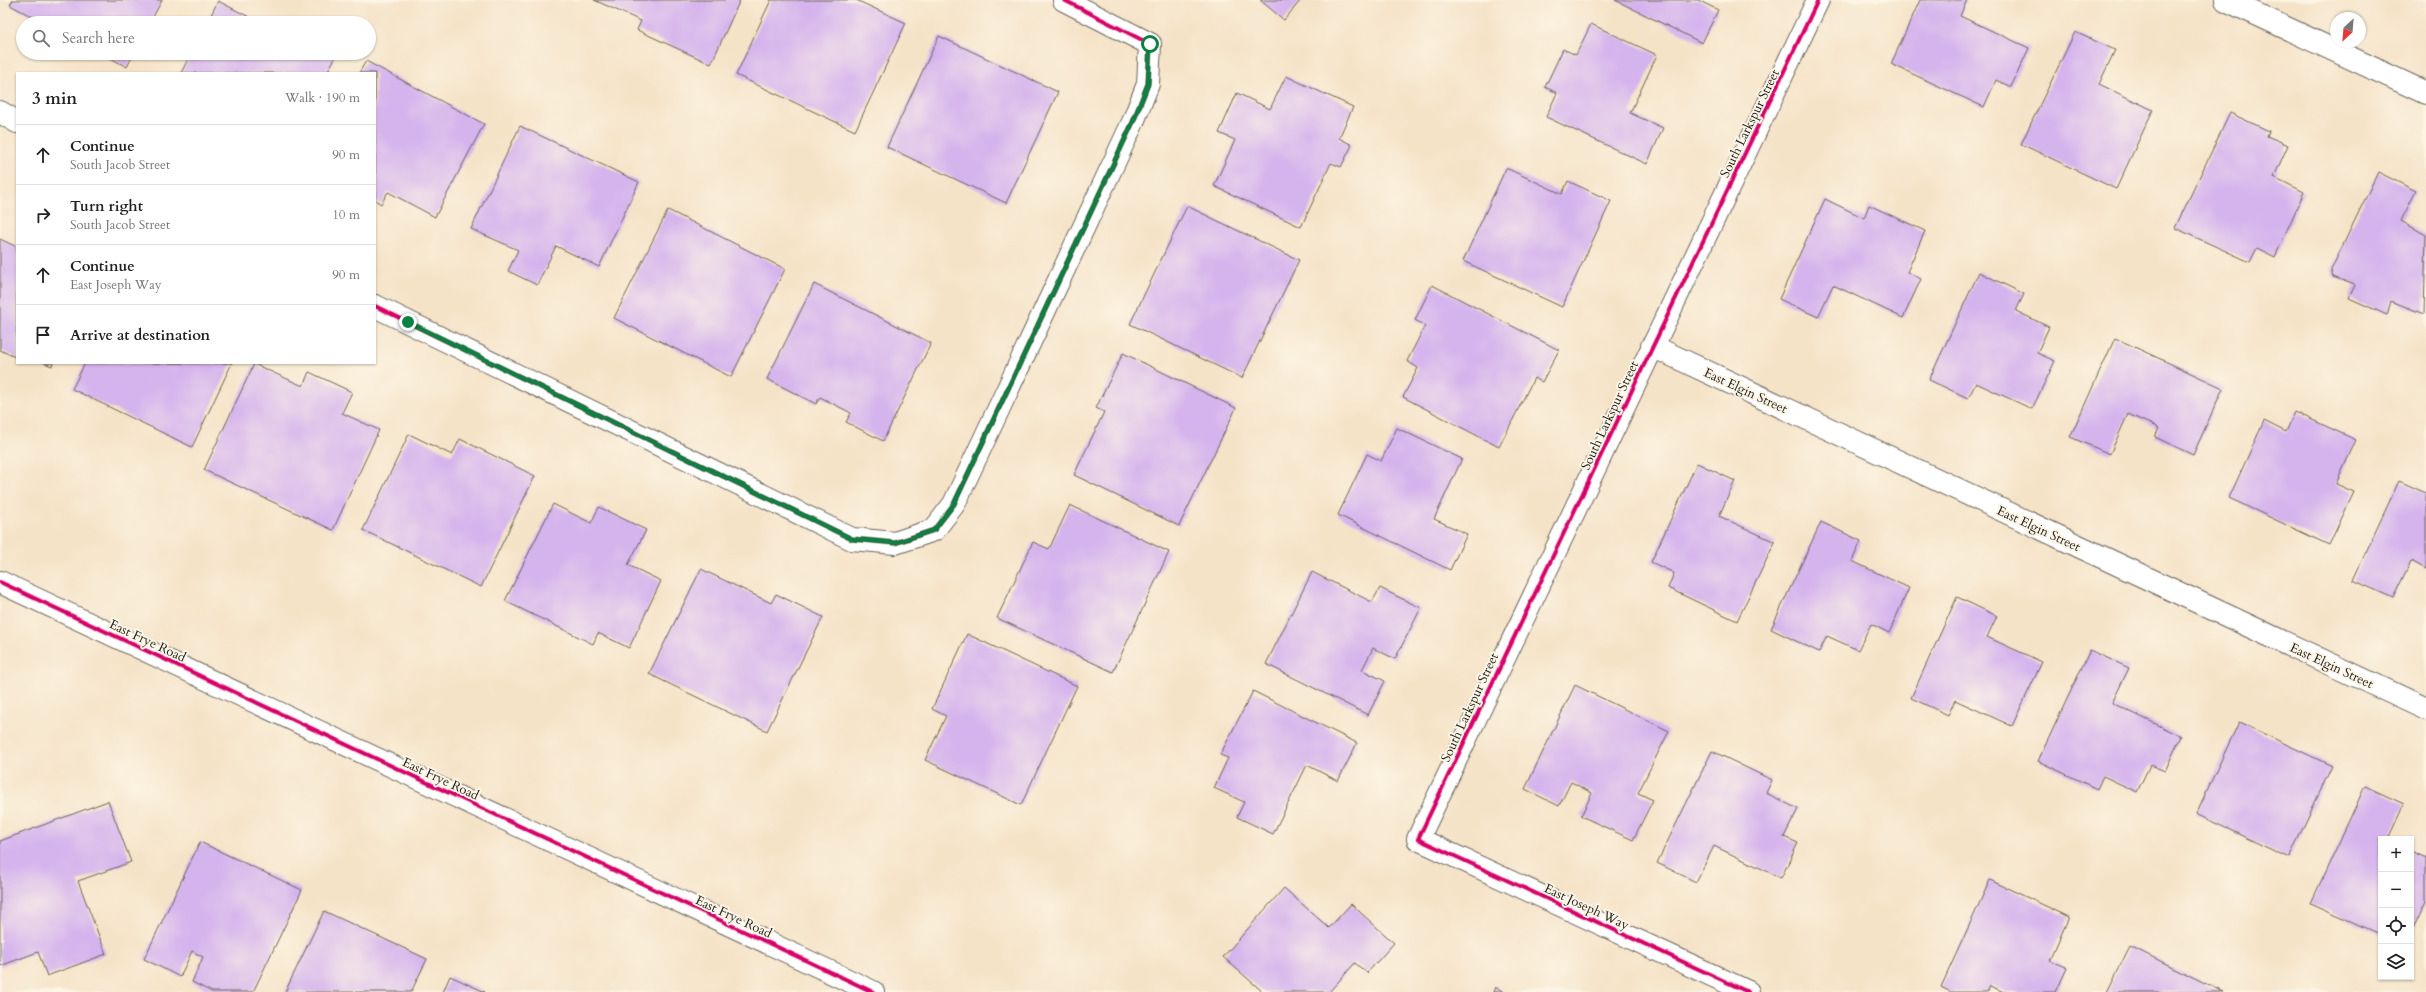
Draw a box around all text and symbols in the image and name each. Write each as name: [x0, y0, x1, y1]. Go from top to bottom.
north arrow: [2330, 12, 2366, 48]
search box: [16, 16, 376, 60]
icon: search: [30, 27, 52, 49]
text: Search here: [62, 28, 135, 48]
route start: [1141, 35, 1159, 53]
street label: South Larkspur Street: [1716, 66, 1784, 181]
text: 3 min: [32, 87, 77, 110]
text: Walk · 190 m: [285, 89, 360, 107]
text: Continue: [70, 136, 135, 156]
icon: ahead: [32, 144, 54, 166]
text: 90 m: [332, 146, 360, 164]
text: South Jacob Street: [70, 156, 170, 174]
text: Turn right: [70, 196, 143, 216]
icon: right: [32, 204, 54, 226]
text: 10 m: [332, 206, 360, 224]
text: South Jacob Street: [70, 216, 170, 234]
text: Continue: [70, 256, 135, 276]
icon: ahead: [32, 264, 54, 286]
text: 90 m: [332, 266, 360, 284]
text: East Joseph Way: [70, 276, 162, 294]
route end: [399, 313, 417, 331]
icon: arrive: [32, 324, 54, 346]
text: Arrive at destination: [70, 325, 210, 345]
street label: South Larkspur Street: [1577, 358, 1643, 473]
street label: East Elgin Street: [1701, 364, 1790, 418]
street label: East Elgin Street: [1994, 502, 2083, 556]
street label: East Frye Road: [106, 615, 189, 667]
street label: East Elgin Street: [2287, 639, 2376, 693]
street label: South Larkspur Street: [1437, 650, 1503, 765]
street label: East Frye Road: [399, 753, 482, 805]
map controls: [2378, 836, 2414, 980]
button: +: [2378, 836, 2414, 872]
button: −: [2378, 872, 2414, 908]
street label: East Joseph Way: [1541, 879, 1632, 934]
street label: East Frye Road: [692, 891, 775, 943]
button: locate: [2378, 908, 2414, 944]
button: layers: [2378, 944, 2414, 980]

